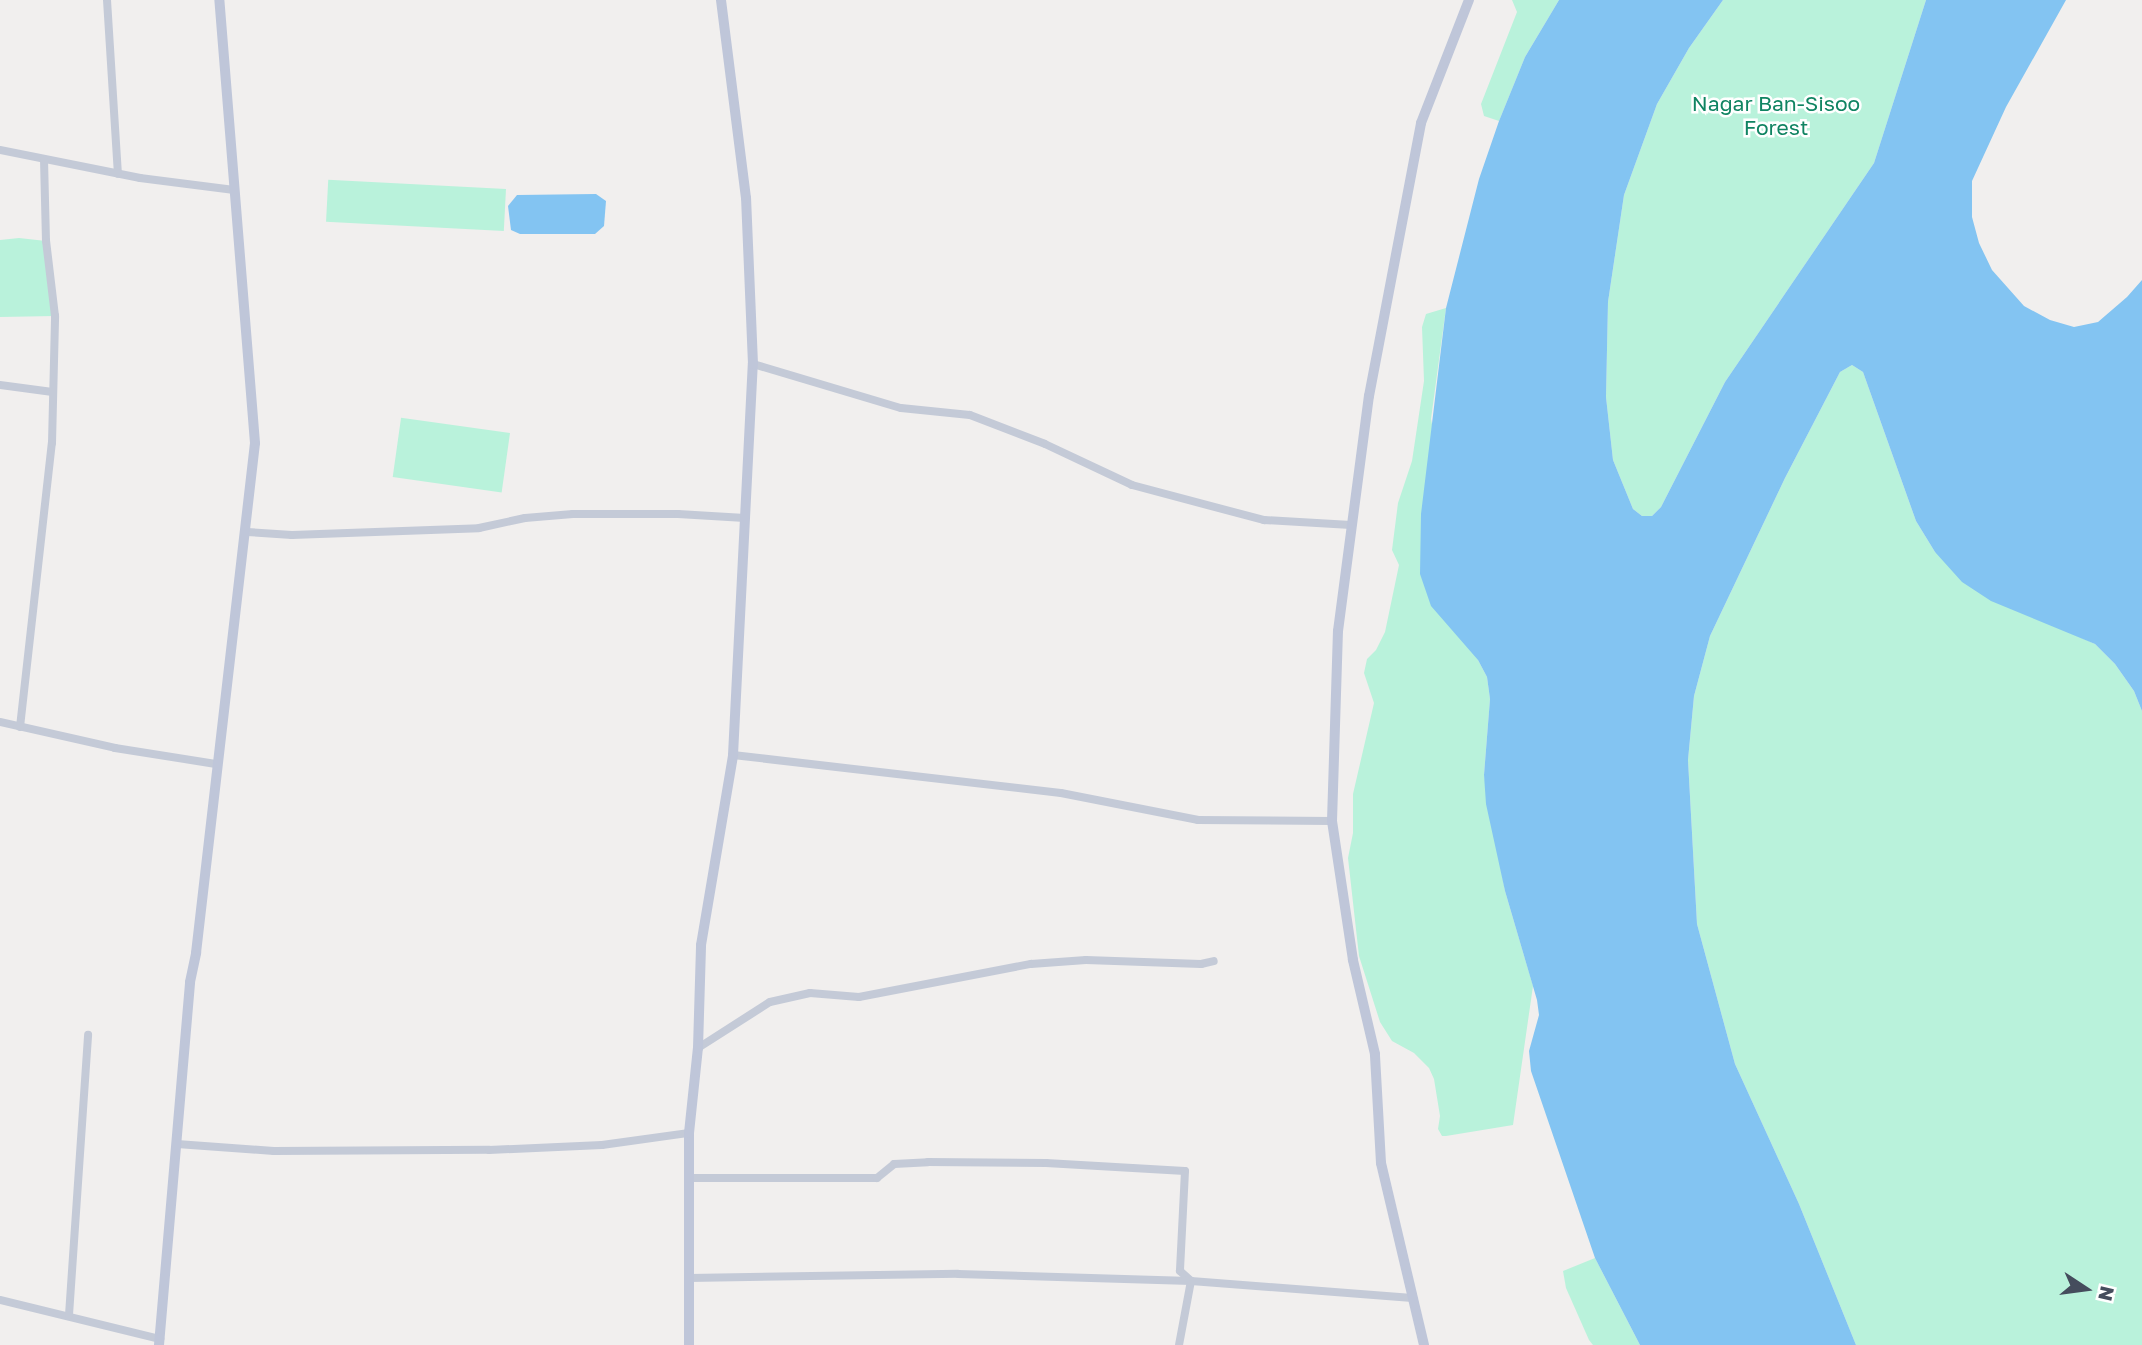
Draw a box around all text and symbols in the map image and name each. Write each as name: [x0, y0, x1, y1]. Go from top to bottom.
park label: Nagar Ban-Sisoo Forest: [1692, 90, 1860, 140]
north arrow: [2051, 1254, 2121, 1324]
text: N: [2094, 1284, 2120, 1303]

